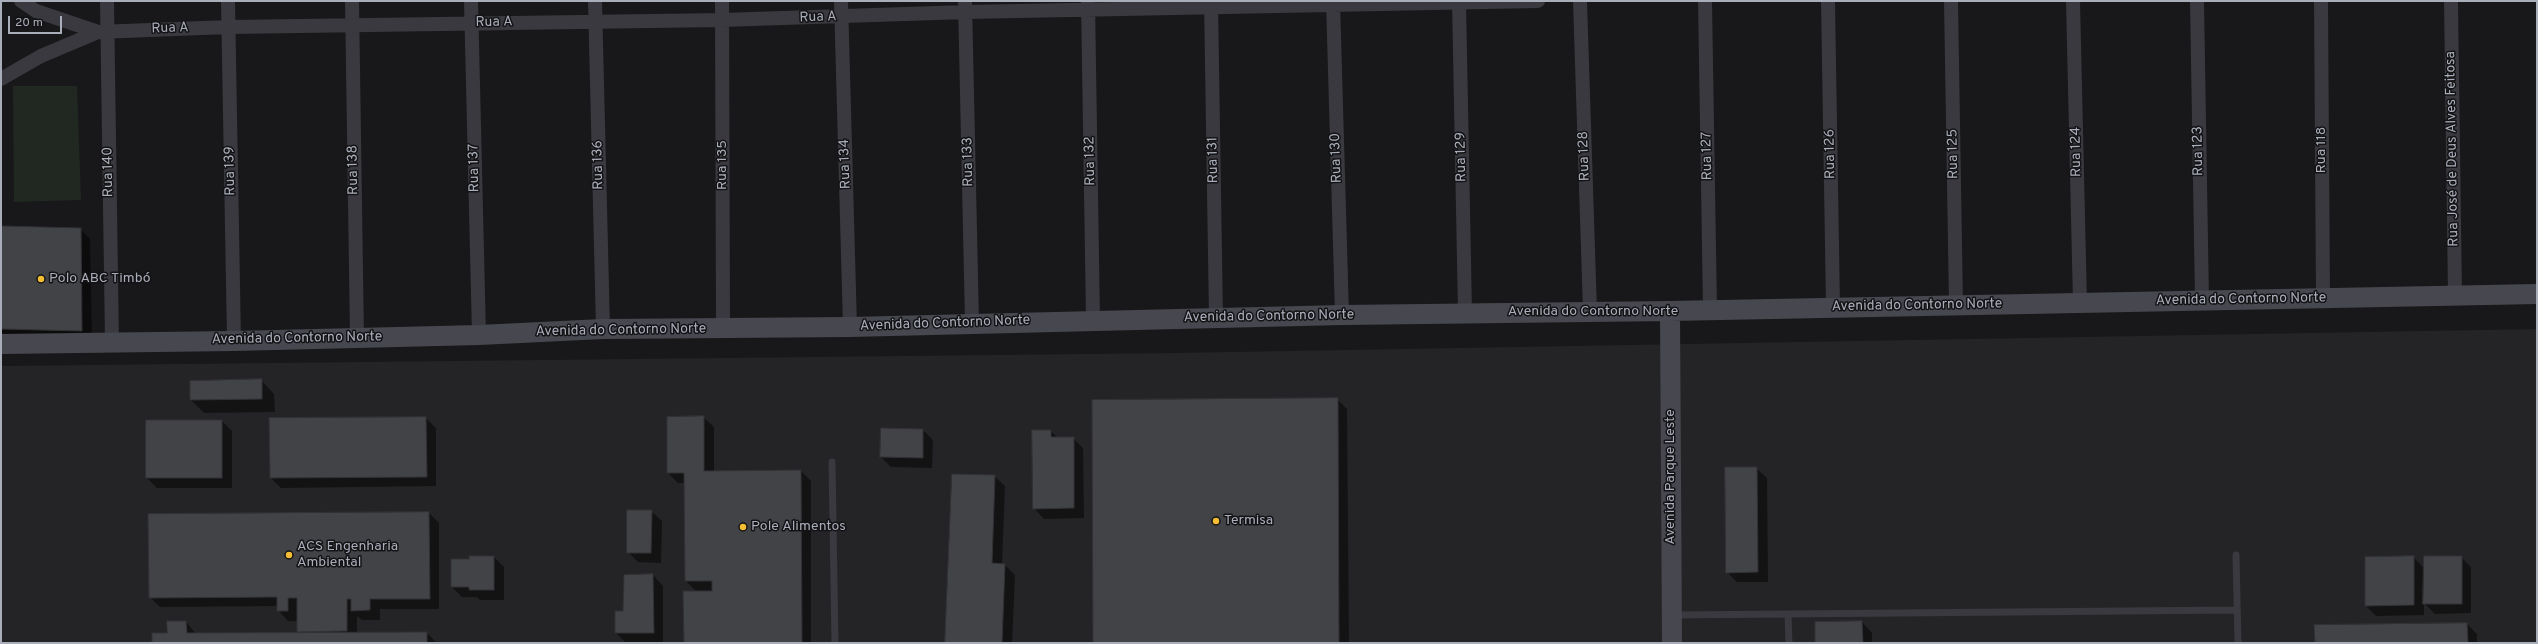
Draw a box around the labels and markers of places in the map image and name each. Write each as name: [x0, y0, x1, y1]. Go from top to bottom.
place label: Polo ABC Timbó: [49, 271, 151, 287]
marker: Polo ABC Timbó: [36, 274, 46, 284]
place label: Termisa: [1224, 513, 1273, 529]
marker: Termisa: [1211, 516, 1221, 526]
place label: Pole Alimentos: [751, 519, 846, 535]
marker: Pole Alimentos: [738, 522, 748, 532]
place label: ACS Engenharia Ambiental: [297, 539, 398, 572]
marker: ACS Engenharia Ambiental: [284, 550, 294, 560]

